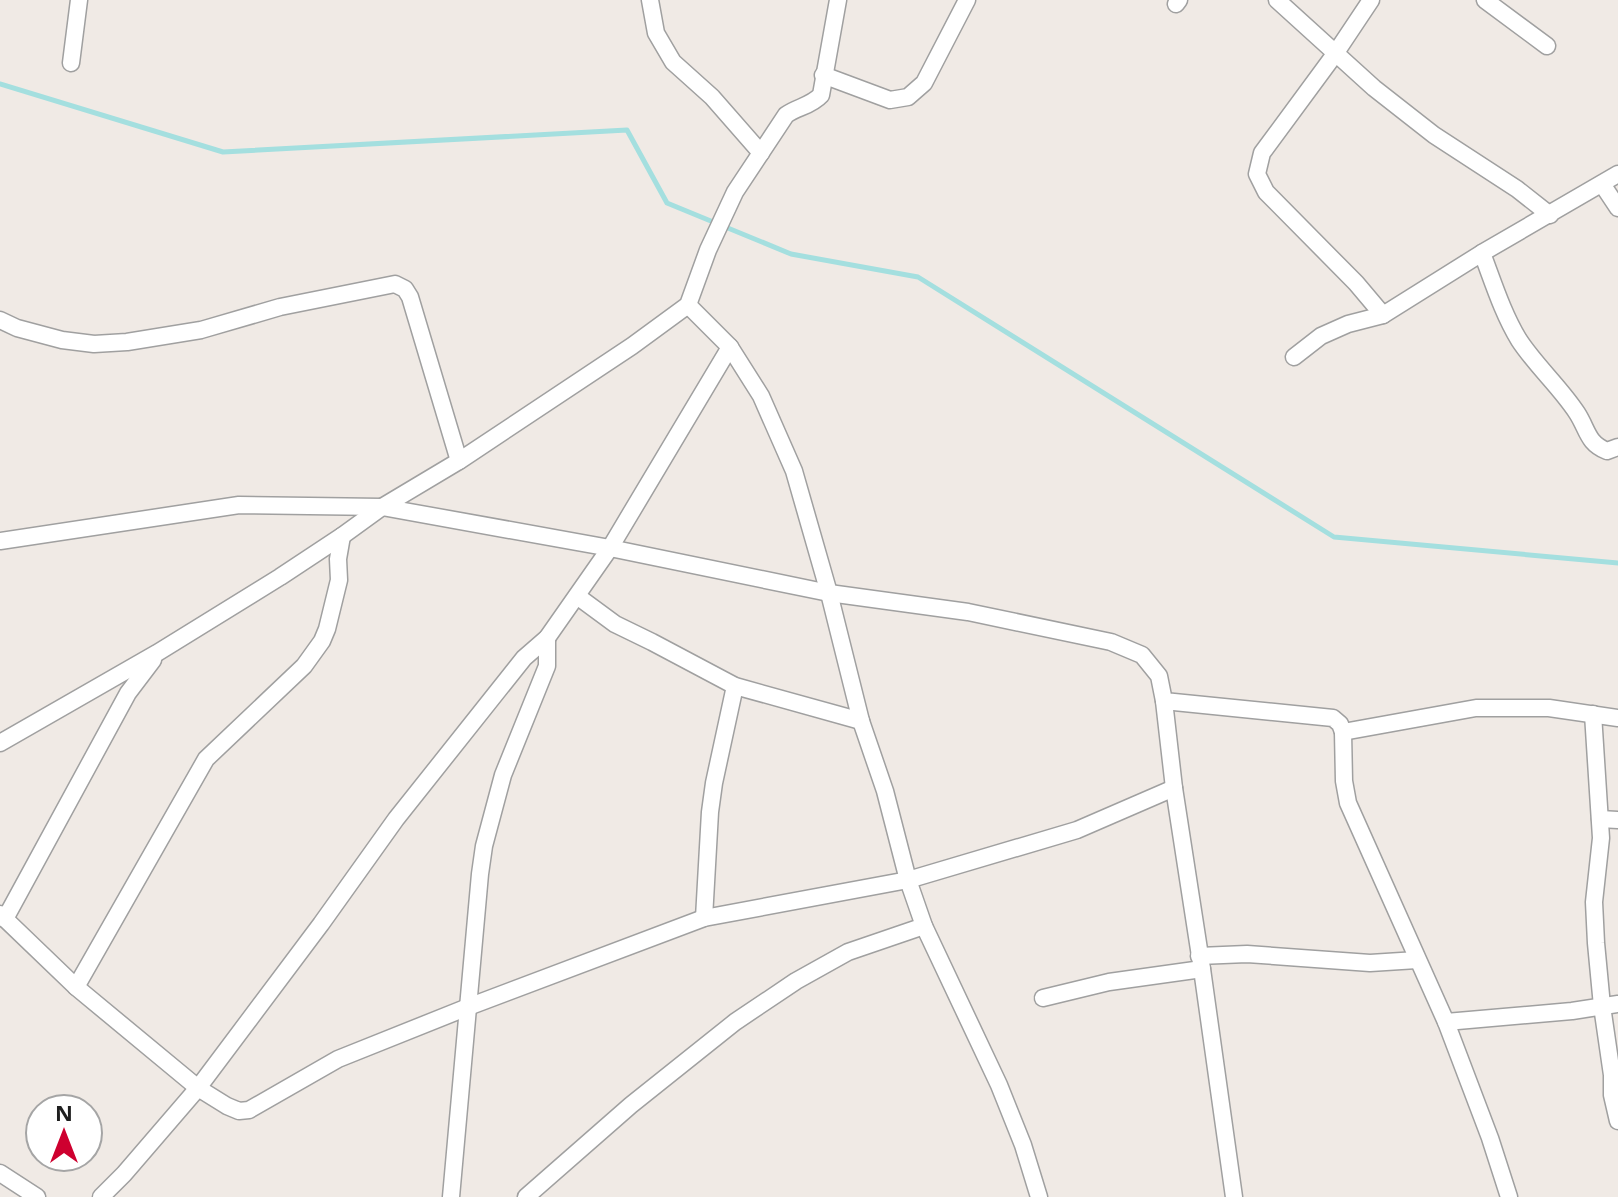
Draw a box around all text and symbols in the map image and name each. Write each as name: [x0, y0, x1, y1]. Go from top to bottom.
north arrow: [24, 1093, 104, 1173]
text: N: [55, 1097, 73, 1127]

